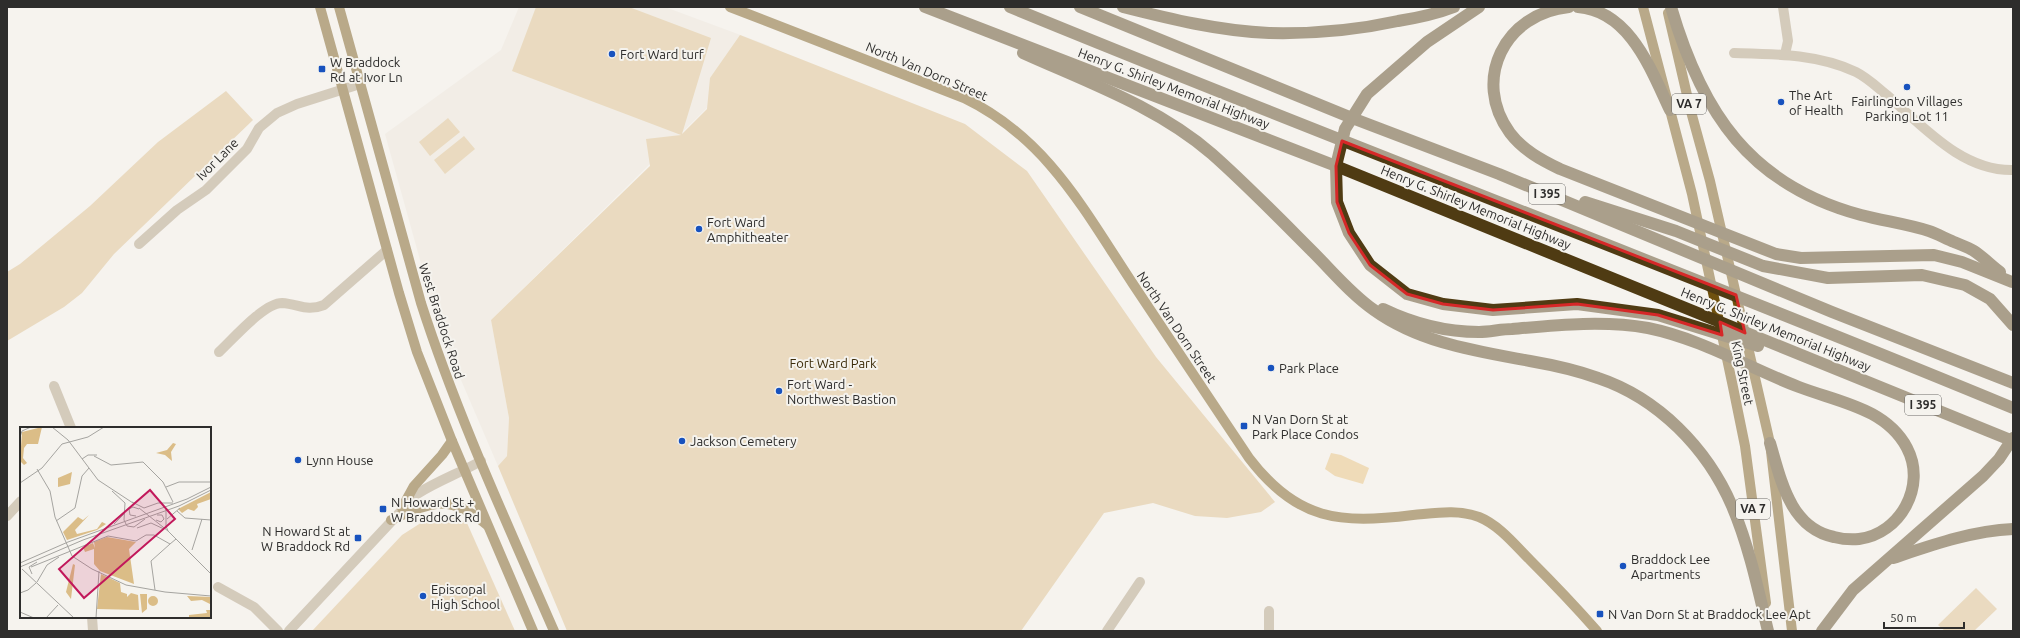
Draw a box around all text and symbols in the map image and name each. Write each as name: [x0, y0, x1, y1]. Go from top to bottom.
street label: North Van Dorn Street: [864, 39, 990, 103]
street label: Henry G. Shirley Memorial Highway: [1076, 45, 1272, 131]
place label: Fort Ward turf: [620, 47, 704, 61]
marker: Fort Ward turf: [607, 49, 617, 59]
place label: W Braddock Rd at Ivor Ln: [330, 55, 403, 84]
marker: W Braddock Rd at Ivor Ln: [317, 64, 327, 74]
marker: Fairlington Villages Parking Lot 11: [1902, 82, 1912, 92]
place label: The Art of Health: [1789, 88, 1843, 117]
road number: VA 7: [1672, 94, 1706, 114]
place label: Fairlington Villages Parking Lot 11: [1851, 94, 1963, 123]
marker: The Art of Health: [1776, 97, 1786, 107]
street label: Ivor Lane: [193, 135, 241, 183]
street label: Henry G. Shirley Memorial Highway: [1379, 162, 1573, 252]
road number: I 395: [1529, 184, 1565, 204]
place label: Fort Ward Amphitheater: [707, 215, 789, 244]
marker: Fort Ward Amphitheater: [694, 224, 704, 234]
street label: West Braddock Road: [417, 261, 467, 381]
street label: North Van Dorn Street: [1135, 269, 1219, 385]
street label: Henry G. Shirley Memorial Highway: [1679, 284, 1873, 374]
street label: King Street: [1729, 340, 1757, 406]
park label: Fort Ward Park: [789, 356, 877, 370]
place label: Park Place: [1279, 361, 1339, 375]
marker: Park Place: [1266, 363, 1276, 373]
place label: Fort Ward - Northwest Bastion: [787, 377, 896, 406]
marker: Fort Ward - Northwest Bastion: [774, 386, 784, 396]
road number: I 395: [1905, 395, 1941, 415]
place label: N Van Dorn St at Park Place Condos: [1252, 412, 1359, 441]
marker: N Van Dorn St at Park Place Condos: [1239, 421, 1249, 431]
inset map: [20, 427, 211, 618]
place label: Jackson Cemetery: [690, 434, 797, 448]
marker: Jackson Cemetery: [677, 436, 687, 446]
place label: Lynn House: [306, 453, 373, 467]
marker: Lynn House: [293, 455, 303, 465]
place label: N Howard St + W Braddock Rd: [391, 495, 480, 524]
road number: VA 7: [1736, 499, 1770, 519]
marker: N Howard St + W Braddock Rd: [378, 504, 388, 514]
place label: N Howard St at W Braddock Rd: [261, 524, 350, 553]
marker: N Howard St at W Braddock Rd: [353, 533, 363, 543]
place label: Braddock Lee Apartments: [1631, 552, 1710, 581]
marker: Braddock Lee Apartments: [1618, 561, 1628, 571]
place label: Episcopal High School: [431, 582, 501, 611]
marker: Episcopal High School: [418, 591, 428, 601]
scale bar: [1884, 604, 1964, 630]
place label: N Van Dorn St at Braddock Lee Apt: [1608, 607, 1811, 621]
marker: N Van Dorn St at Braddock Lee Apt: [1595, 609, 1605, 619]
text: 50 m: [1890, 611, 1917, 624]

